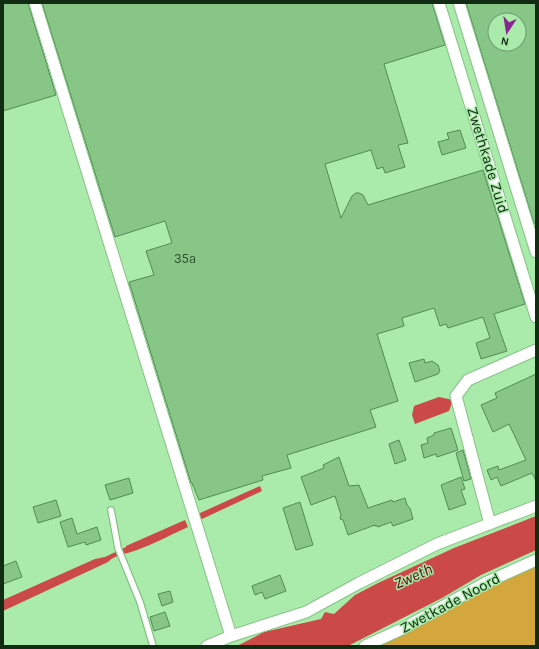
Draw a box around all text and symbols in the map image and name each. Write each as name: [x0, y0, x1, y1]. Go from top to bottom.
north arrow: [487, 12, 527, 52]
text: N: [500, 34, 510, 48]
street label: Zwethkade Zuid: [463, 105, 513, 215]
house number: 35a: [174, 251, 196, 266]
water label: Zweth: [391, 559, 435, 593]
street label: Zwetkade Noord: [397, 569, 503, 637]

